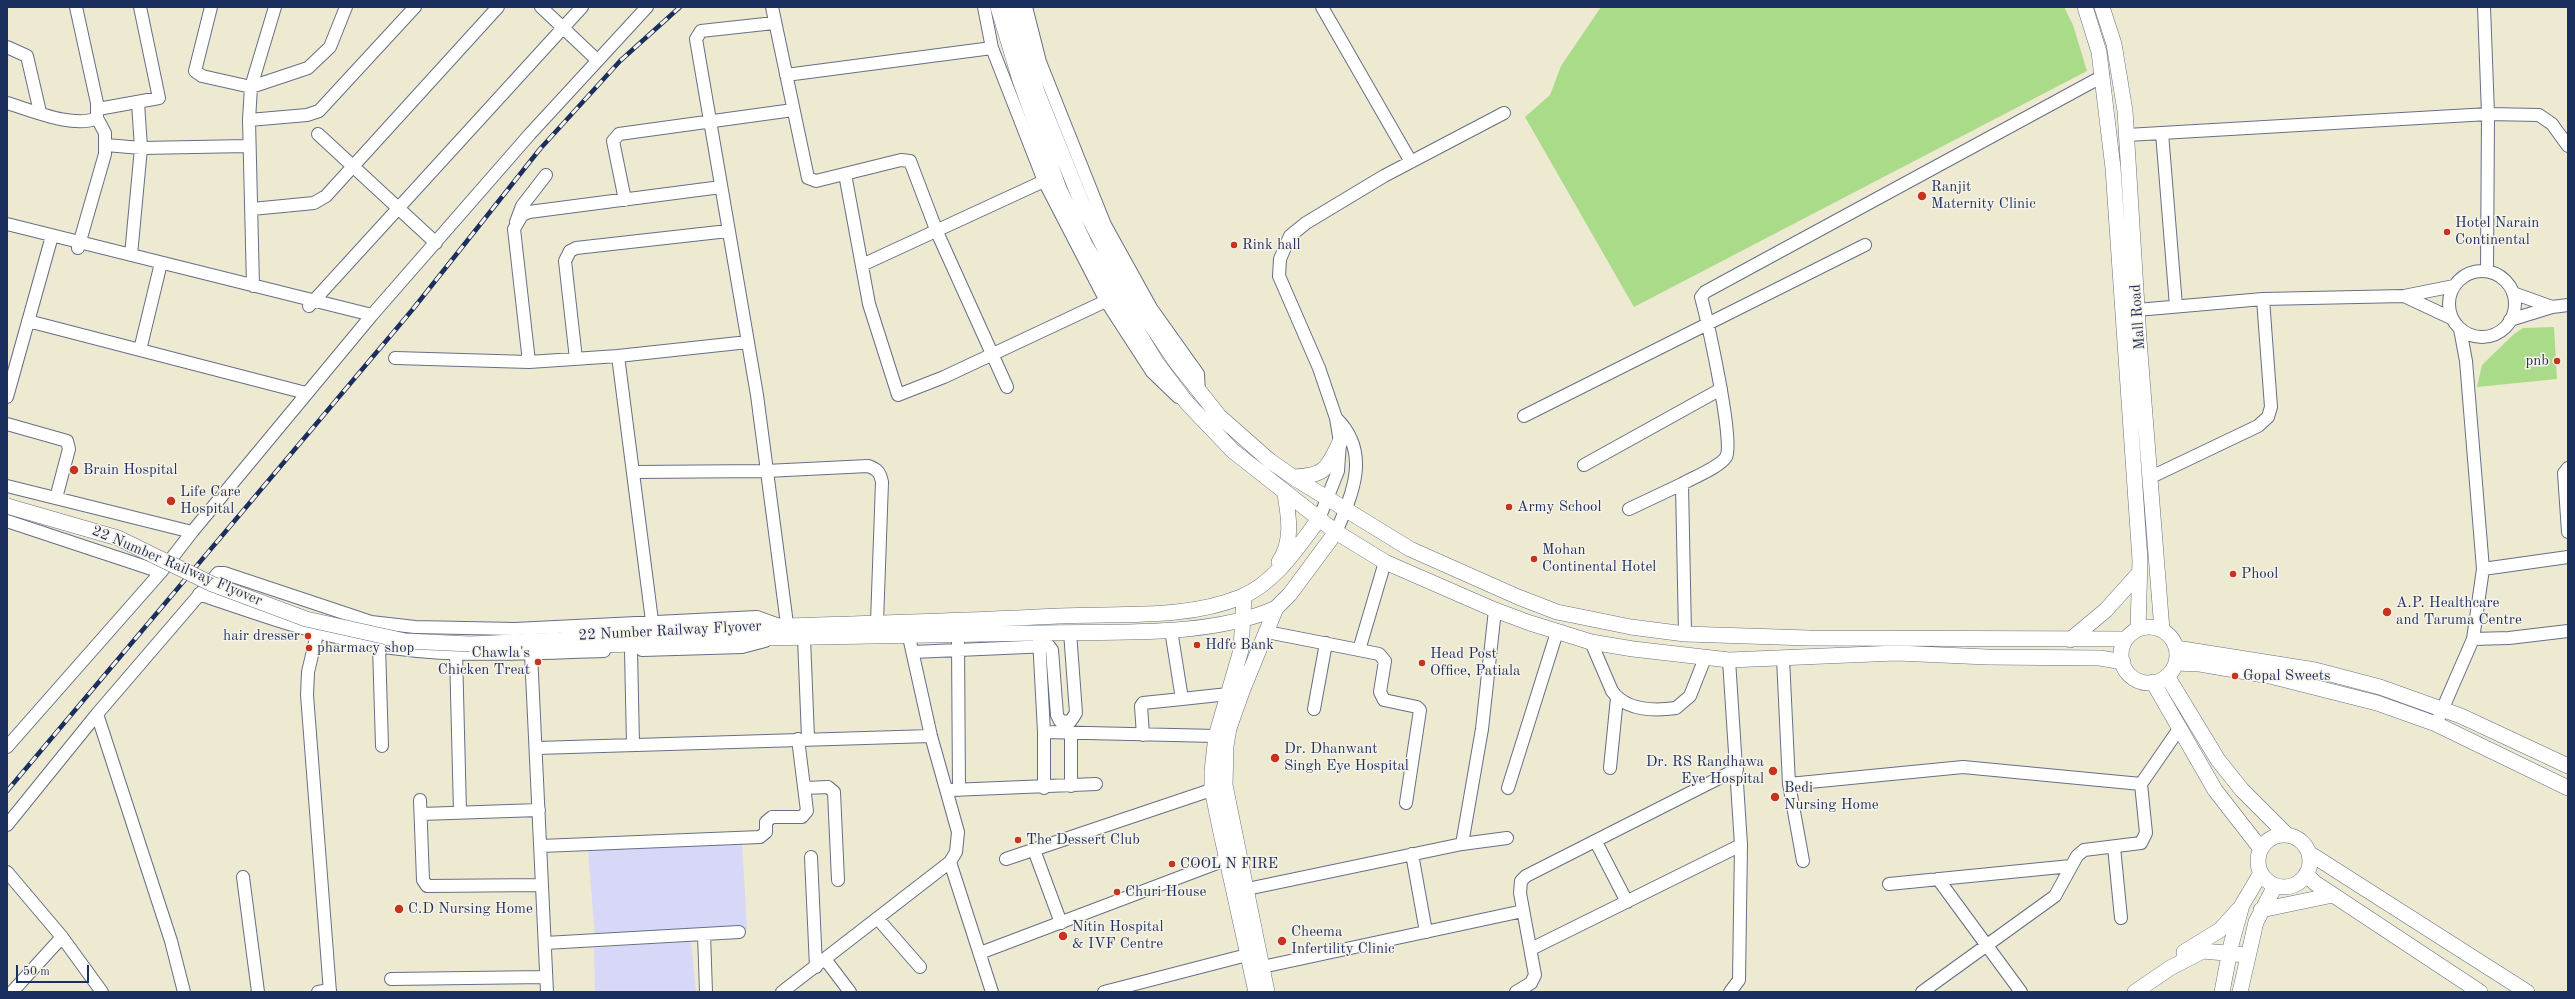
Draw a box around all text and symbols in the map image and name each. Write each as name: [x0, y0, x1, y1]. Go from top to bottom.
place label: Ranjit Maternity Clinic: [1931, 178, 2036, 213]
marker: Ranjit Maternity Clinic: [1916, 190, 1928, 202]
place label: Hotel Narain Continental: [2455, 214, 2539, 249]
marker: Hotel Narain Continental: [2442, 227, 2452, 237]
place label: Rink hall: [1242, 236, 1301, 254]
marker: Rink hall: [1229, 240, 1239, 250]
street label: Mall Road: [2127, 284, 2149, 350]
place label: pnb: [2525, 352, 2549, 370]
marker: pnb: [2552, 356, 2562, 366]
place label: Brain Hospital: [83, 461, 178, 479]
marker: Brain Hospital: [68, 464, 80, 476]
place label: Life Care Hospital: [180, 483, 241, 518]
marker: Life Care Hospital: [165, 495, 177, 507]
place label: Army School: [1517, 498, 1602, 516]
marker: Army School: [1504, 502, 1514, 512]
street label: 22 Number Railway Flyover: [89, 522, 265, 610]
place label: Mohan Continental Hotel: [1542, 541, 1656, 576]
marker: Mohan Continental Hotel: [1529, 554, 1539, 564]
place label: Phool: [2241, 565, 2278, 583]
marker: Phool: [2228, 569, 2238, 579]
place label: A.P. Healthcare and Taruma Centre: [2396, 594, 2522, 629]
marker: A.P. Healthcare and Taruma Centre: [2381, 606, 2393, 618]
street label: 22 Number Railway Flyover: [578, 617, 762, 645]
place label: hair dresser: [223, 627, 300, 645]
marker: hair dresser: [303, 631, 313, 641]
place label: Hdfc Bank: [1205, 636, 1274, 654]
place label: pharmacy shop: [317, 639, 414, 657]
marker: Hdfc Bank: [1192, 640, 1202, 650]
marker: pharmacy shop: [304, 643, 314, 653]
place label: Chawla's Chicken Treat: [438, 644, 530, 679]
place label: Head Post Office, Patiala: [1430, 645, 1520, 680]
marker: Chawla's Chicken Treat: [533, 657, 543, 667]
marker: Head Post Office, Patiala: [1417, 658, 1427, 668]
place label: Gopal Sweets: [2243, 667, 2330, 685]
marker: Gopal Sweets: [2230, 671, 2240, 681]
place label: Dr. Dhanwant Singh Eye Hospital: [1284, 740, 1409, 775]
marker: Dr. Dhanwant Singh Eye Hospital: [1269, 752, 1281, 764]
place label: Dr. RS Randhawa Eye Hospital: [1646, 753, 1764, 788]
marker: Dr. RS Randhawa Eye Hospital: [1767, 765, 1779, 777]
place label: Bedi Nursing Home: [1784, 779, 1879, 814]
marker: Bedi Nursing Home: [1769, 791, 1781, 803]
place label: The Dessert Club: [1026, 831, 1140, 849]
marker: The Dessert Club: [1013, 835, 1023, 845]
place label: COOL N FIRE: [1180, 855, 1278, 873]
marker: COOL N FIRE: [1167, 859, 1177, 869]
place label: Churi House: [1125, 883, 1206, 901]
marker: Churi House: [1112, 887, 1122, 897]
place label: C.D Nursing Home: [408, 900, 533, 918]
marker: C.D Nursing Home: [393, 903, 405, 915]
place label: Nitin Hospital & IVF Centre: [1072, 918, 1163, 953]
place label: Cheema Infertility Clinic: [1291, 923, 1395, 958]
marker: Nitin Hospital & IVF Centre: [1057, 930, 1069, 942]
marker: Cheema Infertility Clinic: [1276, 935, 1288, 947]
scale bar: [18, 957, 91, 983]
text: 50 m: [23, 966, 50, 978]

